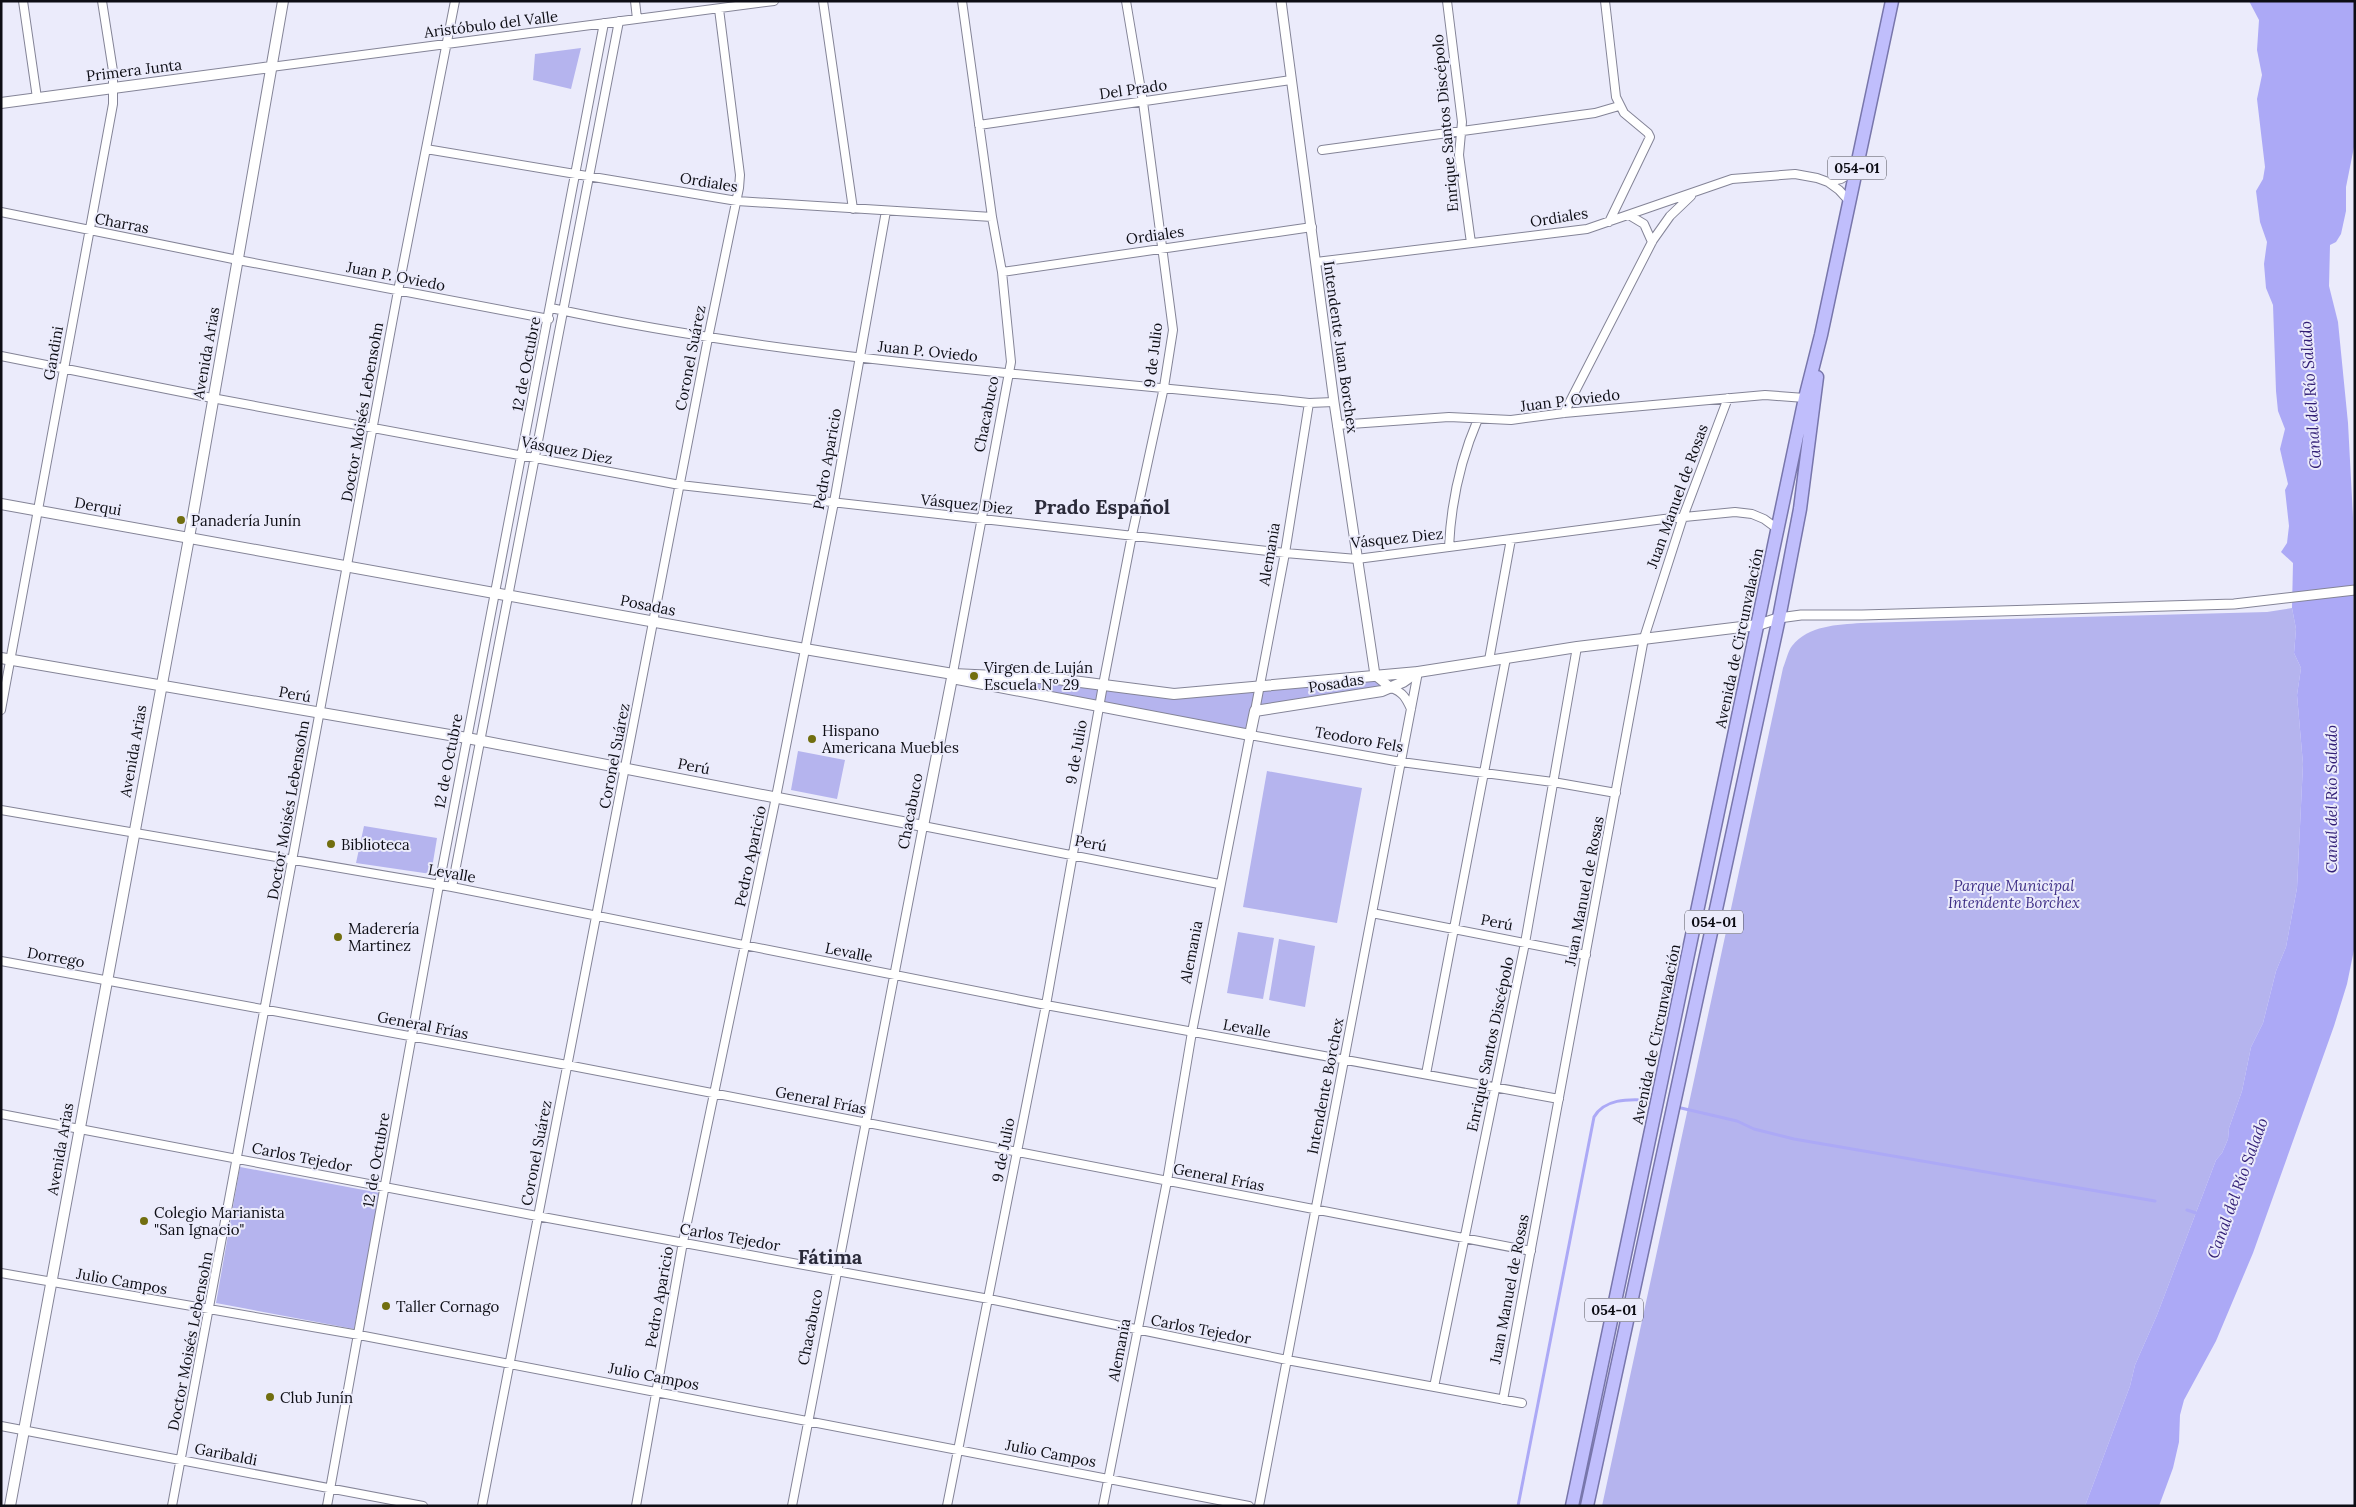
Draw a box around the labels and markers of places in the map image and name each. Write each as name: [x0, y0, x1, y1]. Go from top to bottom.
place label: Panadería Junín: [191, 511, 301, 530]
marker: Panadería Junín: [175, 514, 187, 526]
place label: Virgen de Luján Escuela Nº 29: [983, 658, 1093, 694]
marker: Virgen de Luján Escuela Nº 29: [968, 670, 980, 682]
place label: Hispano Americana Muebles: [821, 721, 959, 757]
marker: Hispano Americana Muebles: [806, 733, 818, 745]
place label: Biblioteca: [341, 835, 410, 854]
marker: Biblioteca: [325, 838, 337, 850]
place label: Maderería Martinez: [348, 919, 420, 955]
marker: Maderería Martinez: [332, 931, 344, 943]
place label: Colegio Marianista "San Ignacio": [154, 1203, 285, 1239]
marker: Colegio Marianista "San Ignacio": [138, 1215, 150, 1227]
place label: Taller Cornago: [396, 1297, 500, 1316]
marker: Taller Cornago: [380, 1300, 392, 1312]
place label: Club Junín: [280, 1388, 353, 1407]
marker: Club Junín: [264, 1391, 276, 1403]

